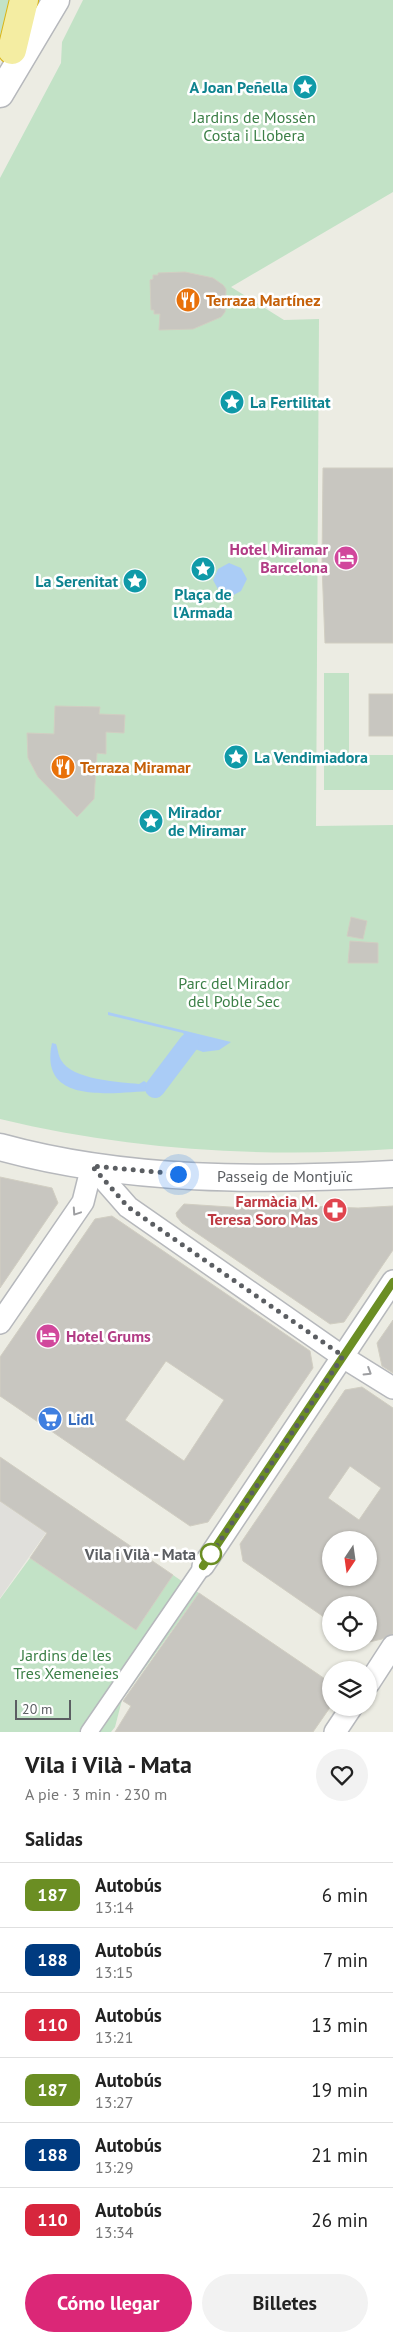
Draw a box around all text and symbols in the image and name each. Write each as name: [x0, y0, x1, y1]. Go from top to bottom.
place icon: A Joan Peñella: [292, 74, 318, 100]
place label: A Joan Peñella: [189, 77, 288, 97]
park label: Jardins de Mossèn Costa i Llobera: [191, 107, 316, 145]
restaurant icon: Terraza Martínez: [175, 287, 201, 313]
place label: Terraza Martínez: [206, 290, 320, 310]
place icon: La Fertilitat: [219, 389, 245, 415]
place label: La Fertilitat: [250, 392, 331, 412]
place label: Hotel Miramar Barcelona: [230, 539, 328, 577]
hotel icon: Hotel Miramar Barcelona: [333, 545, 359, 571]
place icon: Plaça de l'Armada: [190, 556, 216, 582]
place icon: La Serenitat: [122, 568, 148, 594]
place label: La Serenitat: [35, 571, 118, 591]
place label: Plaça de l'Armada: [173, 584, 233, 622]
place icon: La Vendimiadora: [223, 744, 249, 770]
place label: La Vendimiadora: [254, 747, 368, 767]
restaurant icon: Terraza Miramar: [50, 754, 76, 780]
place label: Terraza Miramar: [80, 757, 191, 777]
place label: Mirador de Miramar: [168, 802, 246, 840]
place icon: Mirador de Miramar: [138, 808, 164, 834]
park label: Parc del Mirador del Poble Sec: [178, 973, 290, 1011]
your location: [166, 1162, 191, 1187]
street label: Passeig de Montjuïc: [217, 1166, 353, 1186]
place label: Farmàcia M. Teresa Soro Mas: [208, 1191, 318, 1229]
pharmacy icon: Farmàcia M. Teresa Soro Mas: [322, 1197, 348, 1223]
one-way arrow: [73, 1206, 82, 1215]
hotel icon: Hotel Grums: [35, 1323, 61, 1349]
place label: Hotel Grums: [66, 1326, 151, 1346]
one-way arrow: [363, 1366, 372, 1376]
supermarket icon: Lidl: [37, 1406, 63, 1432]
place label: Lidl: [68, 1409, 94, 1429]
north arrow: [322, 1531, 378, 1586]
map controls: [322, 1531, 377, 1716]
marker: Vila i Vilà - Mata: [200, 1543, 222, 1565]
place label: Vila i Vilà - Mata: [84, 1544, 196, 1564]
button: locate: [322, 1596, 377, 1651]
park label: Jardins de les Tres Xemeneies: [13, 1645, 119, 1683]
button: layers: [322, 1661, 377, 1716]
scale bar: [15, 1697, 71, 1720]
text: 20 m: [22, 1700, 52, 1718]
text: Vila i Vilà - Mata: [25, 1749, 192, 1780]
button: heart: [316, 1749, 368, 1801]
text: A pie · 3 min · 230 m: [25, 1784, 167, 1804]
text: Salidas: [25, 1827, 83, 1851]
text: Autobús: [95, 1873, 162, 1897]
text: 187: [37, 1883, 68, 1906]
text: 6 min: [322, 1883, 368, 1907]
text: 13:14: [95, 1897, 133, 1917]
text: Autobús: [95, 1938, 162, 1962]
text: 188: [37, 1948, 68, 1971]
text: 7 min: [323, 1948, 368, 1972]
text: 13:15: [95, 1962, 133, 1982]
text: Autobús: [95, 2003, 162, 2027]
text: 110: [37, 2013, 68, 2036]
text: 13 min: [311, 2013, 368, 2037]
text: 13:21: [95, 2027, 133, 2047]
text: Autobús: [95, 2068, 162, 2092]
text: 187: [37, 2078, 68, 2101]
text: 19 min: [311, 2078, 368, 2102]
text: 13:27: [95, 2092, 133, 2112]
text: Autobús: [95, 2133, 162, 2157]
text: 188: [37, 2143, 68, 2166]
text: 21 min: [311, 2143, 368, 2167]
text: 13:29: [95, 2157, 133, 2177]
text: Autobús: [95, 2198, 162, 2222]
text: 110: [37, 2208, 68, 2231]
text: 26 min: [311, 2208, 368, 2232]
text: 13:34: [95, 2222, 133, 2242]
button: Cómo llegar: [25, 2274, 192, 2332]
button: Billetes: [202, 2274, 368, 2332]

